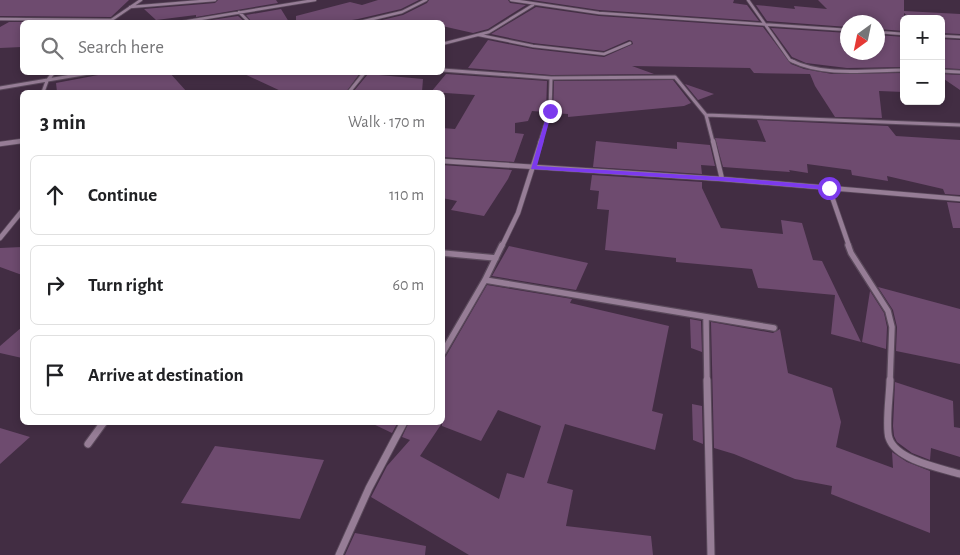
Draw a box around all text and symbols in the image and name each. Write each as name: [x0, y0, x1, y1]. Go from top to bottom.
north arrow: [840, 15, 885, 60]
map controls: [900, 15, 945, 105]
button: +: [900, 15, 945, 60]
search box: [20, 20, 445, 75]
icon: search: [38, 34, 66, 62]
text: Search here: [78, 38, 164, 57]
button: −: [900, 60, 945, 105]
route end: [539, 100, 562, 123]
text: 3 min: [40, 112, 86, 133]
text: Walk · 170 m: [348, 114, 425, 130]
route start: [818, 177, 841, 200]
icon: ahead: [41, 181, 69, 209]
text: Continue: [88, 186, 157, 205]
text: 110 m: [389, 187, 424, 203]
icon: right: [41, 271, 69, 299]
text: Turn right: [88, 276, 163, 295]
text: 60 m: [393, 277, 424, 293]
icon: arrive: [41, 361, 69, 389]
text: Arrive at destination: [88, 366, 244, 385]

